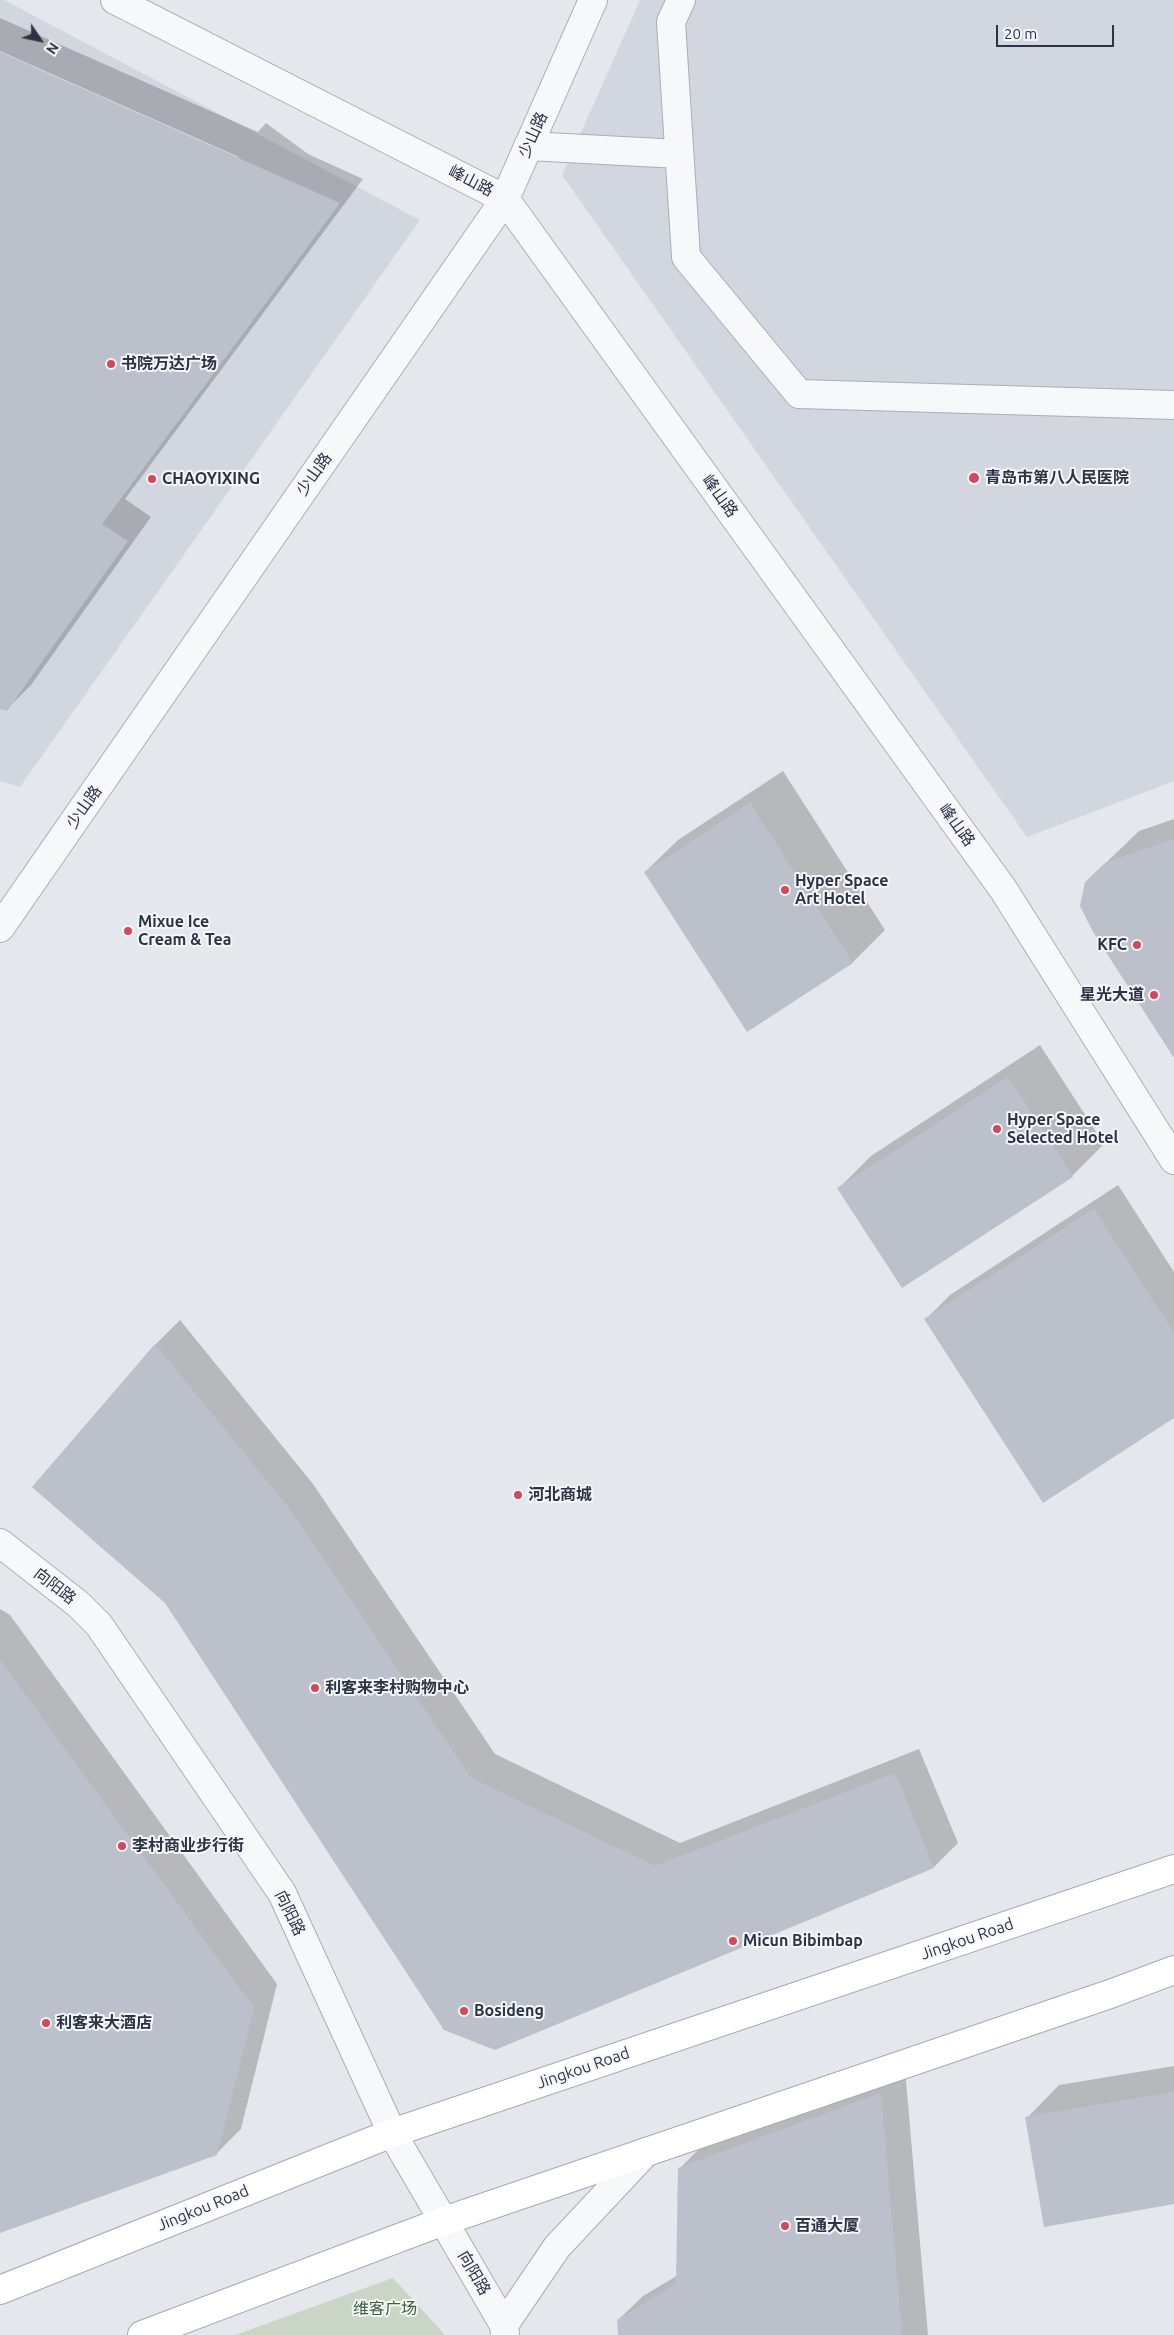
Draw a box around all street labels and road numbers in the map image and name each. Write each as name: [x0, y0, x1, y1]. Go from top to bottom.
street label: 少山路: [514, 109, 552, 161]
street label: 峰山路: [445, 162, 497, 200]
street label: 少山路: [292, 449, 336, 499]
street label: 峰山路: [698, 471, 742, 521]
street label: 少山路: [62, 782, 106, 832]
street label: 峰山路: [935, 800, 979, 850]
street label: 向阳路: [30, 1564, 80, 1608]
street label: 向阳路: [271, 1887, 309, 1939]
street label: Jingkou Road: [918, 1914, 1016, 1964]
street label: Jingkou Road: [534, 2043, 632, 2093]
street label: Jingkou Road: [154, 2181, 252, 2235]
street label: 向阳路: [454, 2247, 494, 2299]

